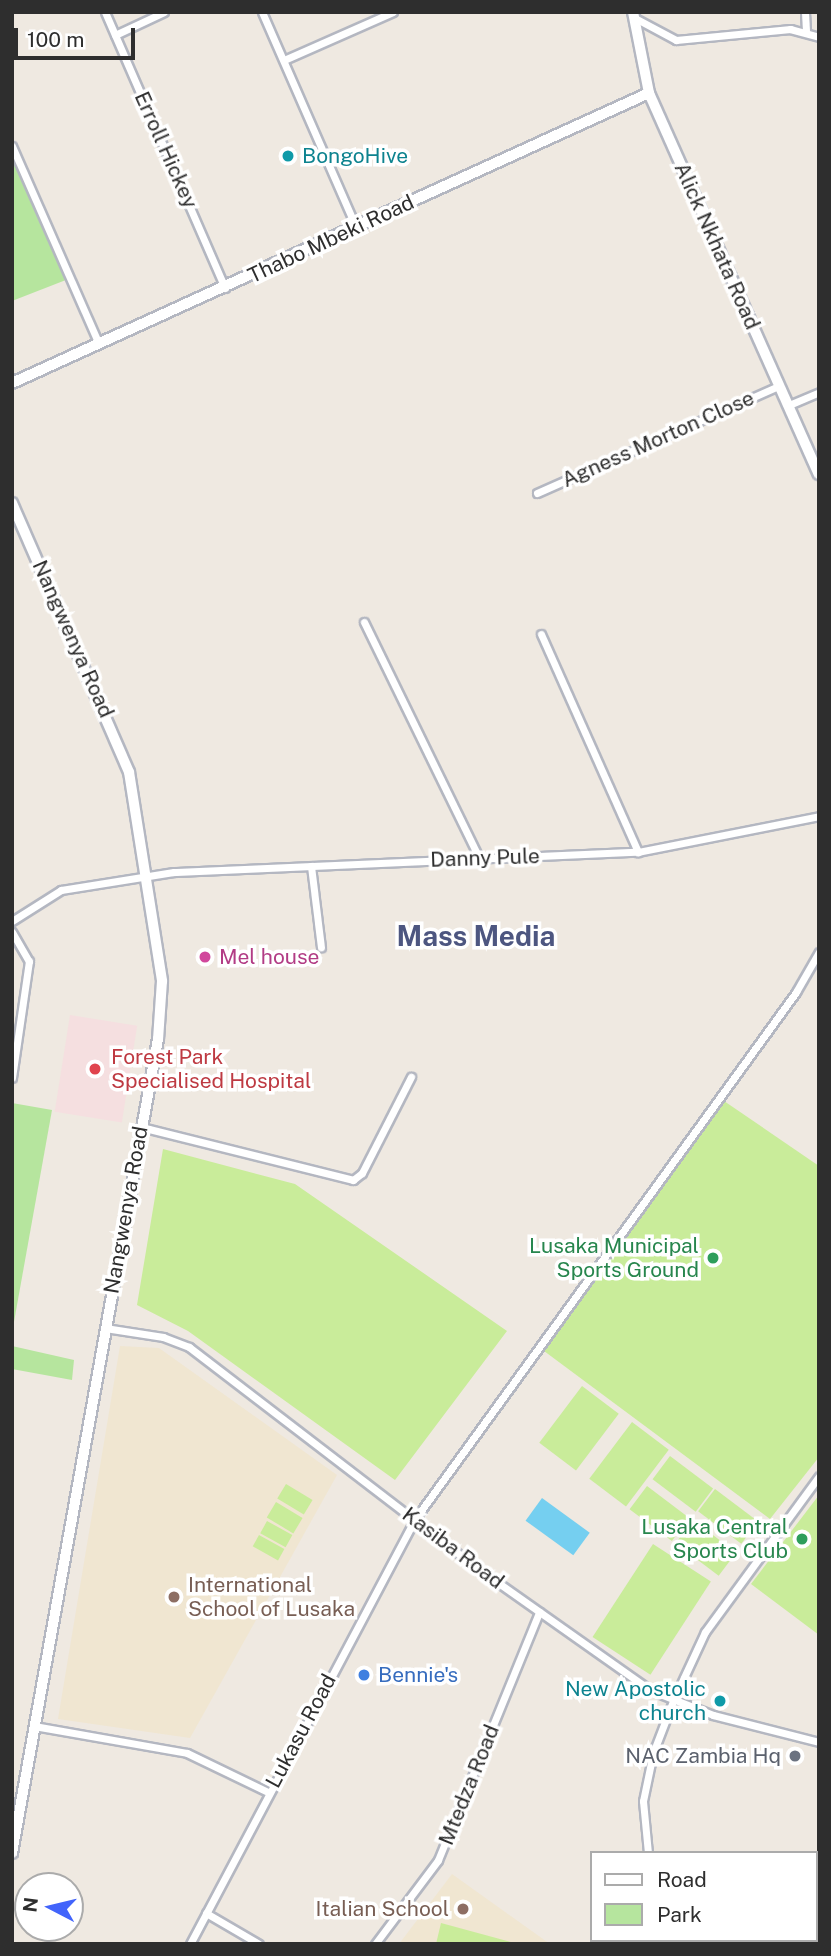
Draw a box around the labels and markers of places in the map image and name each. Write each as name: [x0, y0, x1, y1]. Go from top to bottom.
place label: BongoHive: [302, 143, 408, 169]
marker: BongoHive: [280, 148, 296, 164]
place label: Mel house: [219, 944, 319, 970]
marker: Mel house: [197, 949, 213, 965]
place label: Forest Park Specialised Hospital: [111, 1044, 311, 1094]
marker: Forest Park Specialised Hospital: [85, 1059, 105, 1079]
place label: Lusaka Municipal Sports Ground: [529, 1233, 699, 1283]
marker: Lusaka Municipal Sports Ground: [705, 1250, 721, 1266]
place label: Lusaka Central Sports Club: [641, 1514, 788, 1564]
marker: Lusaka Central Sports Club: [794, 1531, 810, 1547]
place label: International School of Lusaka: [188, 1572, 355, 1622]
marker: International School of Lusaka: [166, 1589, 182, 1605]
place label: Bennie's: [378, 1662, 458, 1688]
marker: Bennie's: [356, 1667, 372, 1683]
place label: New Apostolic church: [565, 1676, 706, 1726]
marker: New Apostolic church: [712, 1693, 728, 1709]
place label: NAC Zambia Hq: [625, 1743, 781, 1769]
marker: NAC Zambia Hq: [787, 1748, 803, 1764]
place label: Italian School: [316, 1896, 449, 1922]
marker: Italian School: [455, 1901, 471, 1917]

